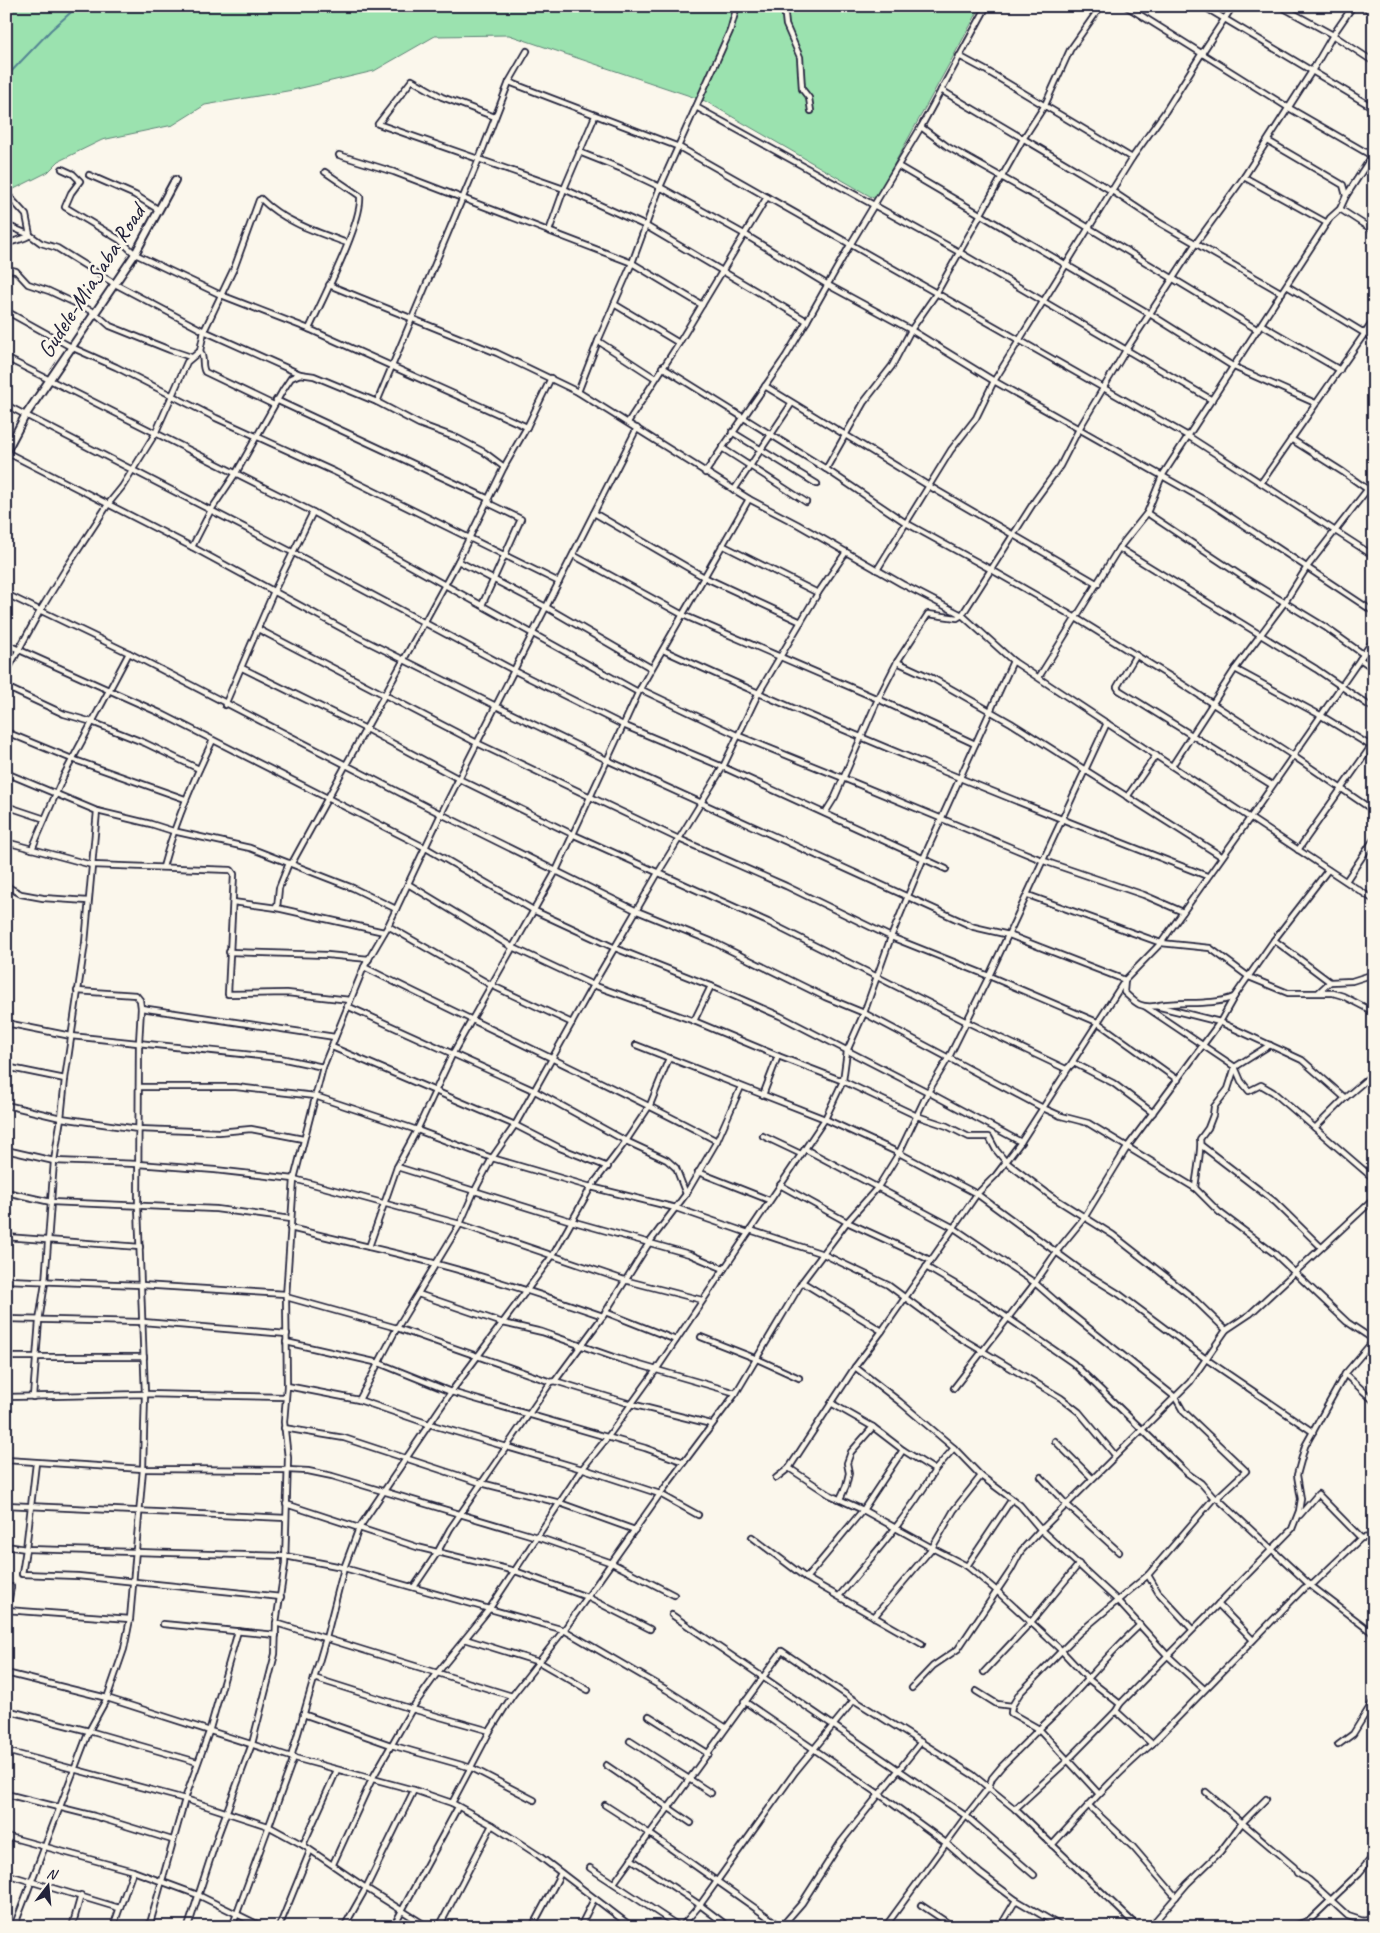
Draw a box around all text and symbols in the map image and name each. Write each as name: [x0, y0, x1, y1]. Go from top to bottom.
street label: Gudele-MiaSaba Road: [30, 196, 154, 363]
north arrow: [22, 1860, 72, 1910]
text: N: [45, 1865, 60, 1884]

